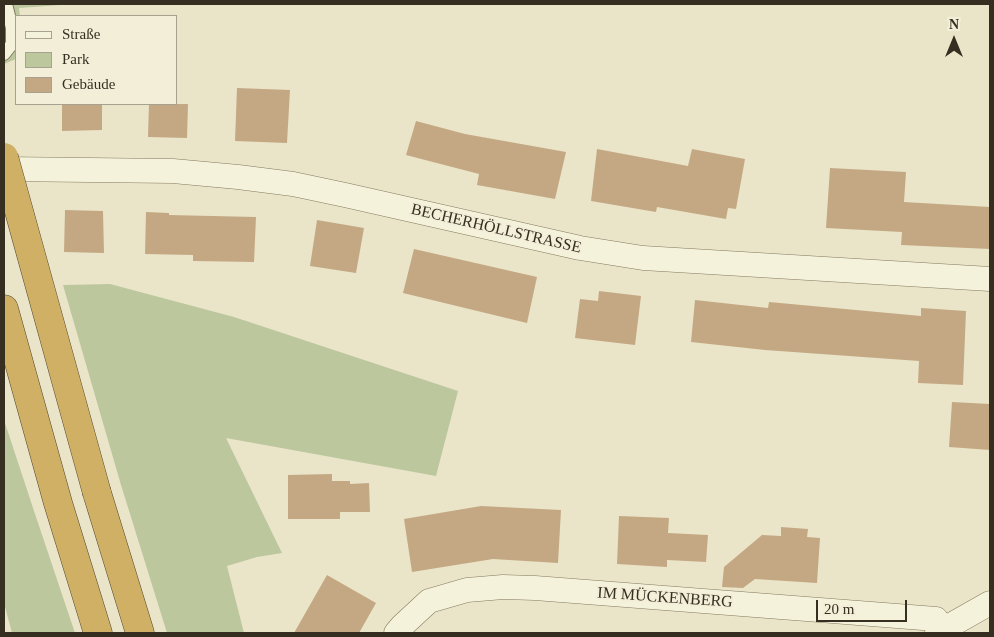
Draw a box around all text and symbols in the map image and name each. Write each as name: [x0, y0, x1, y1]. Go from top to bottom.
legend: [15, 15, 178, 105]
north arrow: [929, 15, 979, 65]
text: N: [949, 17, 959, 32]
text: Straße: [62, 26, 100, 42]
text: Park: [62, 51, 90, 67]
text: Gebäude: [62, 76, 115, 92]
street label: BECHERHÖLLSTRASSE: [409, 200, 583, 258]
street label: IM MÜCKENBERG: [597, 584, 733, 612]
scale bar: [819, 590, 910, 622]
text: 20 m: [824, 601, 854, 617]

